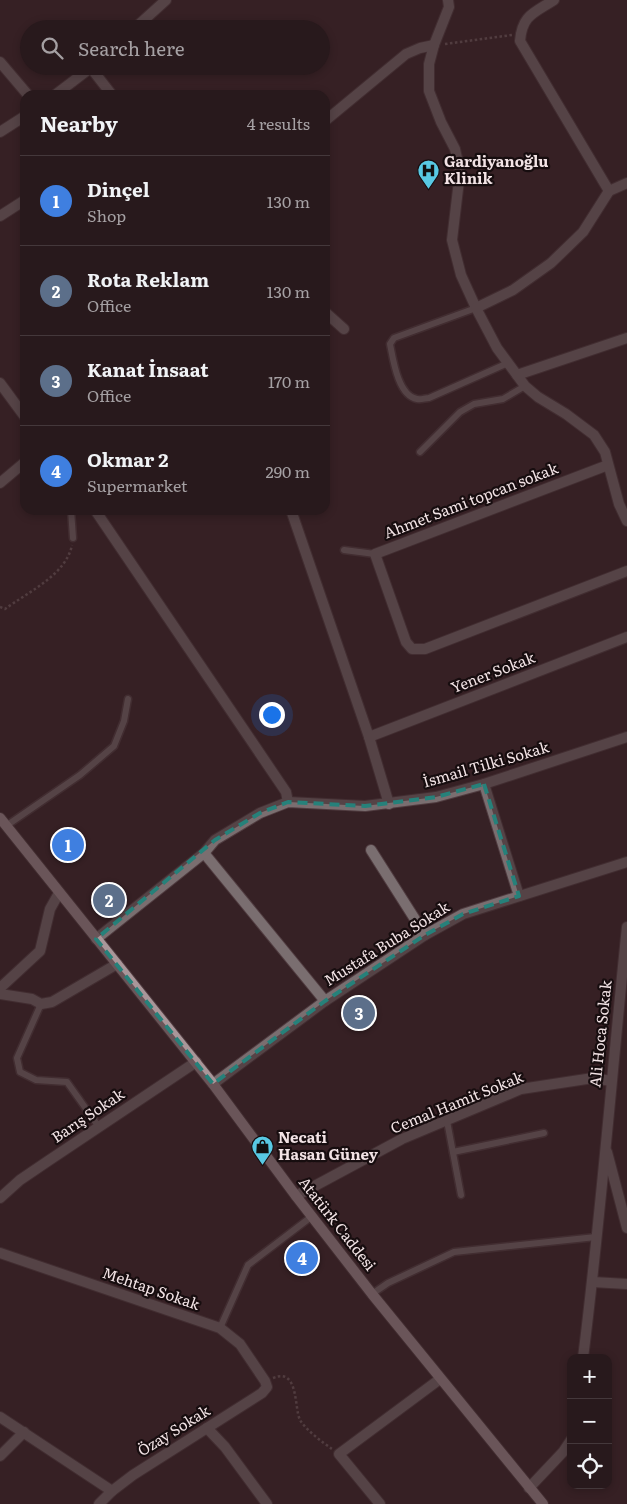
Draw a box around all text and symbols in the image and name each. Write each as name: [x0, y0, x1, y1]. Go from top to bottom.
search box: [20, 20, 330, 75]
icon: search: [38, 34, 66, 62]
text: Search here: [78, 34, 185, 62]
text: Nearby: [40, 107, 118, 138]
text: 4 results: [247, 111, 310, 135]
place label: Gardiyanoğlu Klinik: [444, 149, 548, 189]
hospital icon: Gardiyanoğlu Klinik: [416, 159, 440, 190]
text: Dinçel: [87, 175, 150, 203]
text: 1: [53, 189, 59, 213]
text: 130 m: [267, 189, 310, 213]
text: Shop: [87, 203, 126, 227]
text: Rota Reklam: [87, 265, 209, 293]
text: 2: [52, 279, 60, 303]
text: 130 m: [267, 279, 310, 303]
text: Office: [87, 293, 131, 317]
text: Kanat İnsaat: [87, 355, 209, 383]
text: 3: [52, 369, 60, 393]
text: 170 m: [268, 369, 310, 393]
text: Office: [87, 383, 131, 407]
text: Okmar 2: [87, 445, 168, 473]
street label: Ahmet Sami topcan sokak: [380, 455, 562, 544]
text: 4: [51, 459, 61, 483]
text: 290 m: [266, 459, 310, 483]
text: Supermarket: [87, 473, 187, 497]
street label: Yener Sokak: [447, 645, 539, 698]
your location: [259, 702, 285, 728]
street label: İsmail Tilki Sokak: [420, 734, 552, 793]
pin: 1: [52, 826, 84, 864]
pin: 2: [93, 881, 125, 919]
street label: Mustafa Buba Sokak: [319, 894, 454, 991]
street label: Ali Hoca Sokak: [582, 978, 617, 1089]
pin: 3: [343, 994, 375, 1032]
street label: Cemal Hamit Sokak: [387, 1064, 527, 1139]
street label: Barış Sokak: [46, 1081, 129, 1148]
place label: Necati Hasan Güney: [278, 1125, 379, 1165]
shop icon: Necati Hasan Güney: [250, 1135, 274, 1166]
street label: Atatürk Caddesi: [294, 1171, 382, 1275]
pin: 4: [286, 1239, 318, 1277]
street label: Mehtap Sokak: [100, 1260, 204, 1315]
map controls: [567, 1354, 612, 1489]
button: +: [567, 1354, 612, 1399]
street label: Özay Sokak: [133, 1398, 215, 1461]
button: −: [567, 1399, 612, 1444]
button: locate: [567, 1444, 612, 1489]

